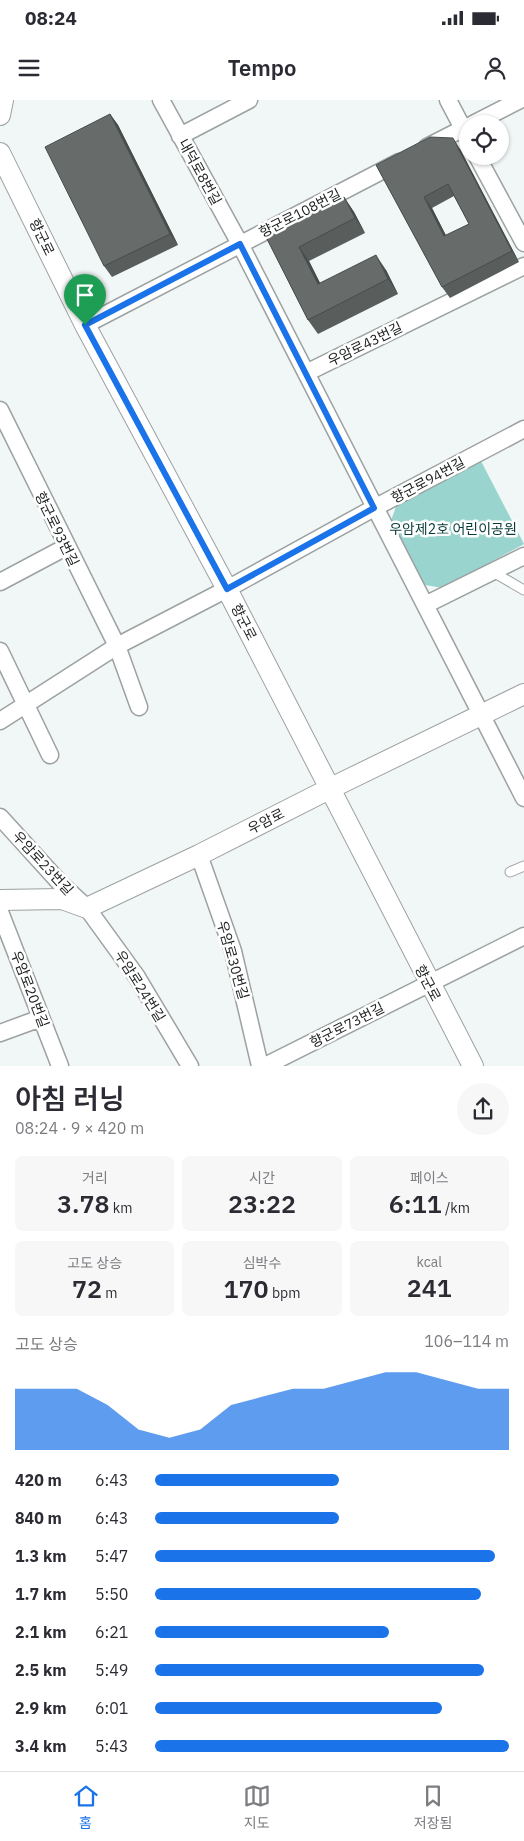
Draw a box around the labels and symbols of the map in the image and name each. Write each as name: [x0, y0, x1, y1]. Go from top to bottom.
street label: 내덕로8번길: [174, 136, 226, 208]
street label: 향군로108번길: [256, 185, 344, 241]
street label: 향군로: [25, 216, 59, 258]
pin: [64, 274, 106, 325]
street label: 우암로43번길: [325, 318, 405, 370]
street label: 향군로94번길: [388, 453, 468, 507]
street label: 향군로93번길: [31, 489, 83, 569]
park label: 우암제2호 어린이공원: [389, 520, 517, 538]
street label: 향군로: [227, 601, 261, 643]
street label: 우암로: [245, 804, 287, 838]
street label: 우암로23번길: [9, 827, 77, 899]
street label: 우암로30번길: [213, 918, 253, 1002]
street label: 우암로24번길: [111, 947, 169, 1025]
street label: 우암로20번길: [7, 948, 53, 1030]
street label: 향군로: [411, 962, 445, 1004]
street label: 향군로73번길: [307, 999, 387, 1051]

